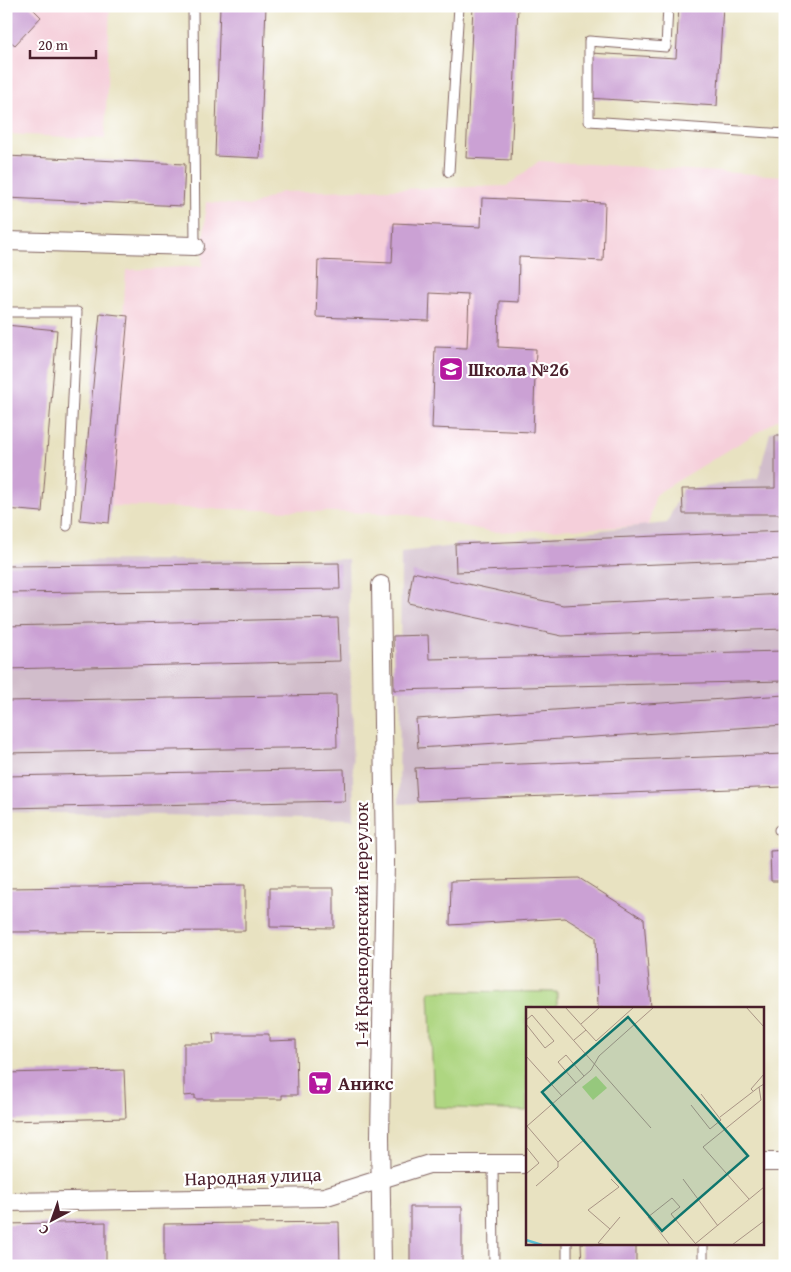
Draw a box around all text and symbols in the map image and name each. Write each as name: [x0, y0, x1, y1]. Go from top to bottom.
scale bar: [30, 28, 96, 60]
text: 20 m: [38, 34, 69, 55]
place label: Школа №26: [468, 355, 569, 383]
school or university icon: Школа №26: [438, 356, 464, 382]
street label: 1-й Краснодонский переулок: [347, 802, 375, 1048]
inset map: [526, 1007, 764, 1244]
place label: Аникс: [338, 1069, 394, 1097]
supermarket icon: Аникс: [307, 1070, 333, 1096]
street label: Народная улица: [184, 1160, 322, 1192]
north arrow: [28, 1194, 78, 1244]
text: С: [34, 1220, 53, 1240]

